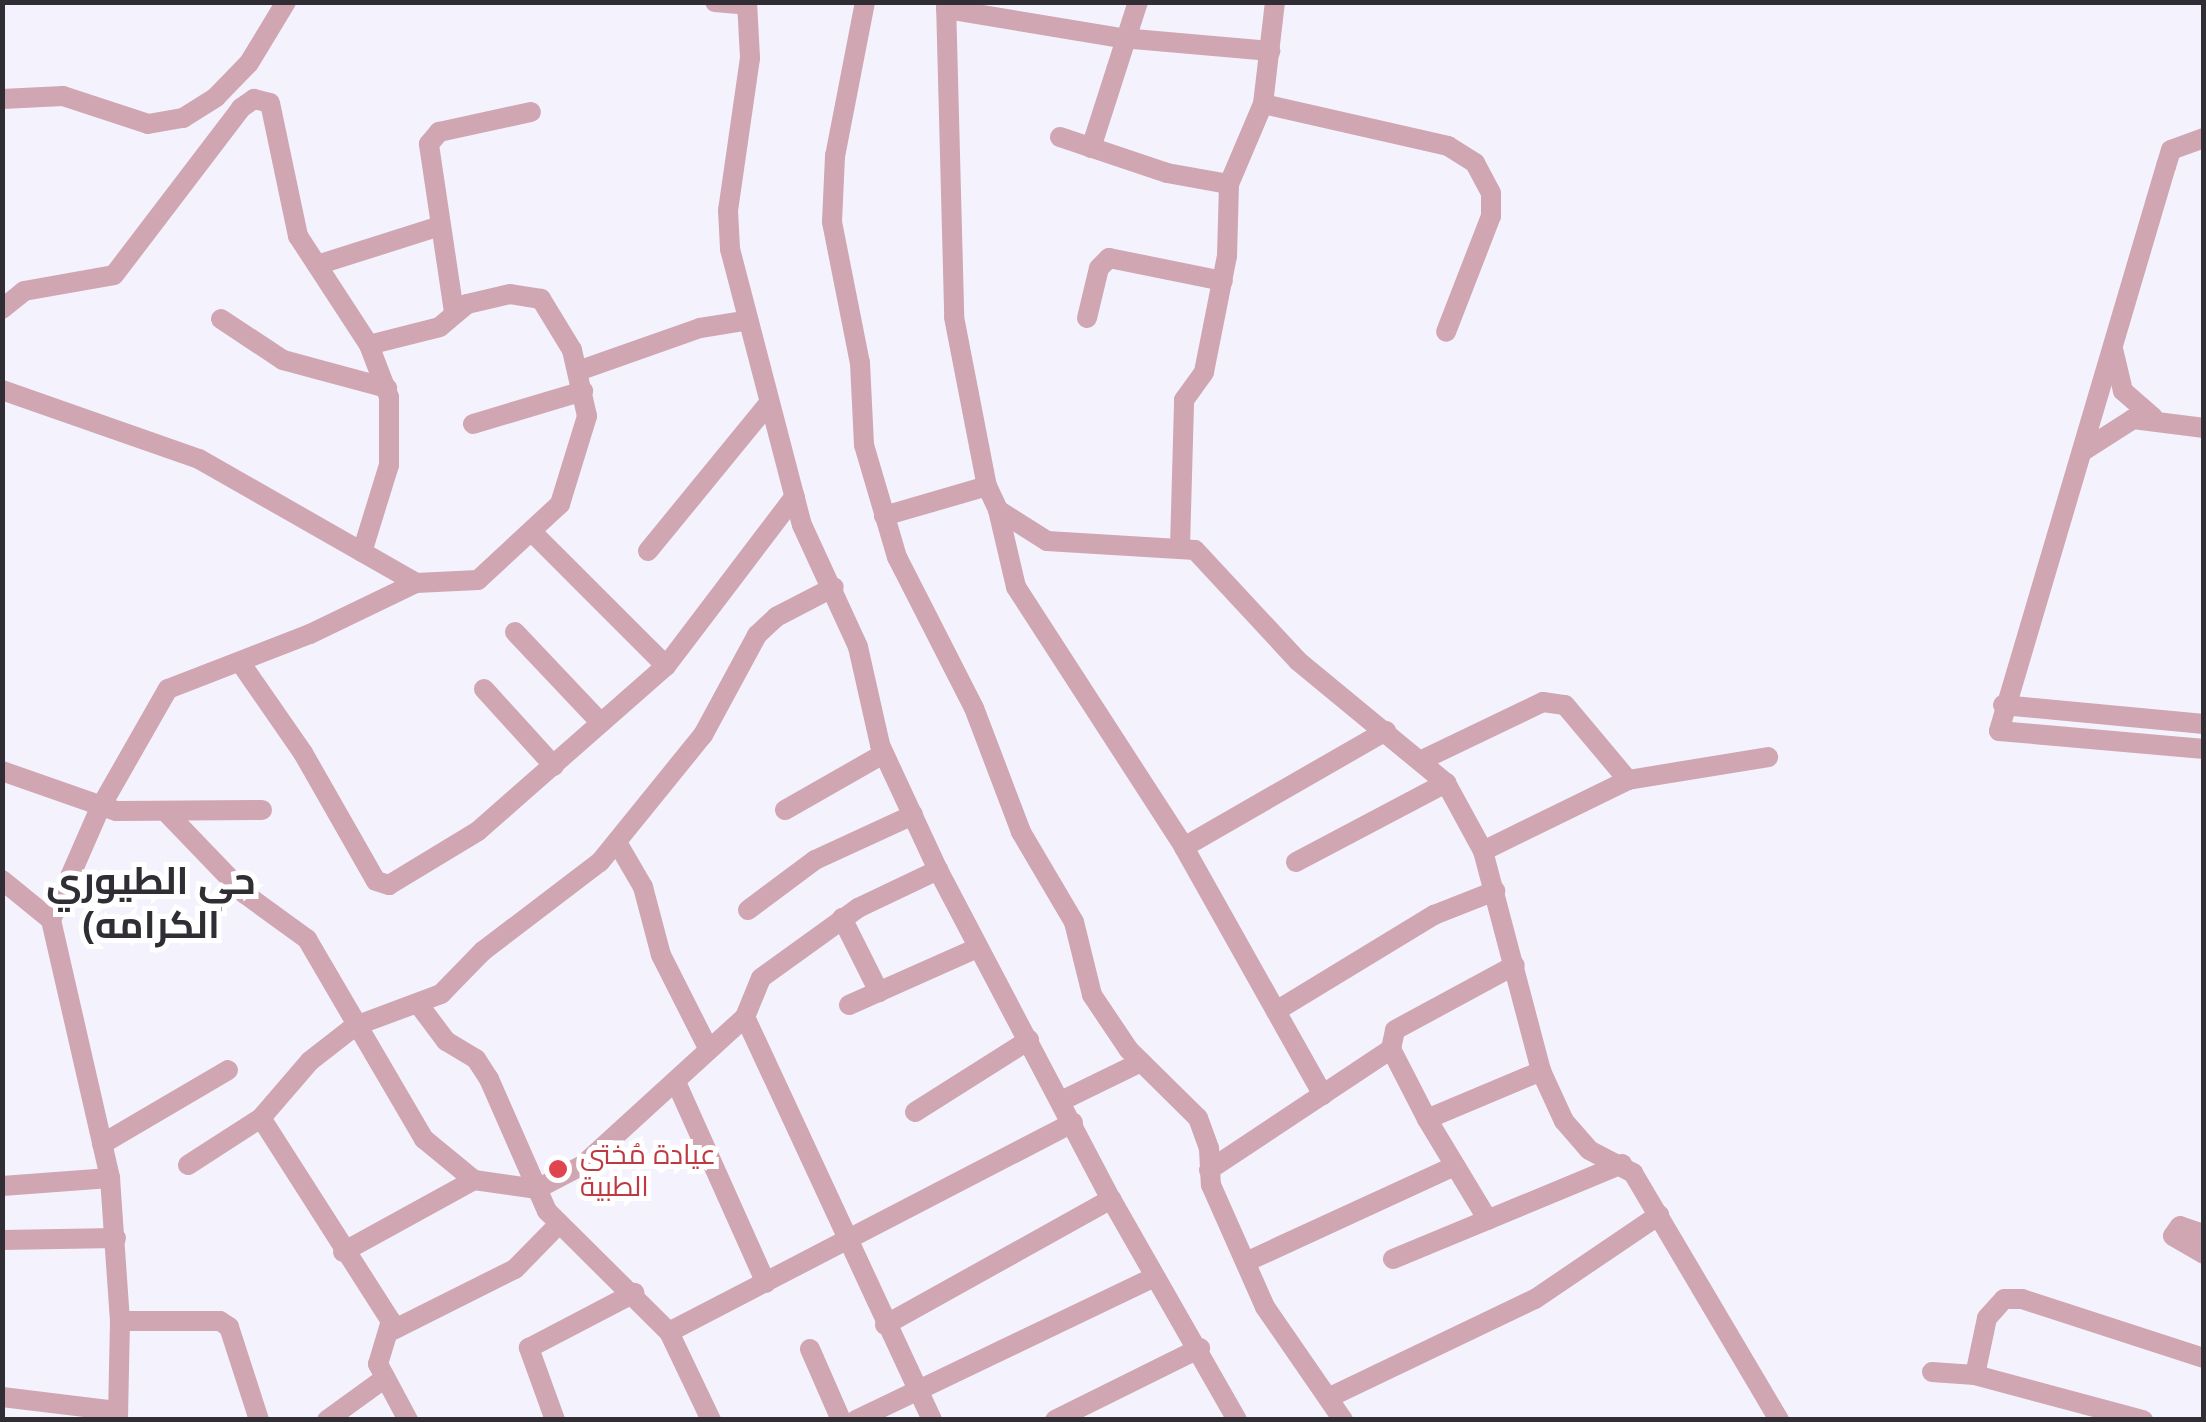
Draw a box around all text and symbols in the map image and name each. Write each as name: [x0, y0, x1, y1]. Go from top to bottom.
district label: حي الطيوري (الكرامه: [46, 857, 256, 946]
place label: عيادة مُختي الطبية: [580, 1136, 716, 1202]
marker: عيادة مُختي الطبية: [545, 1156, 571, 1182]

